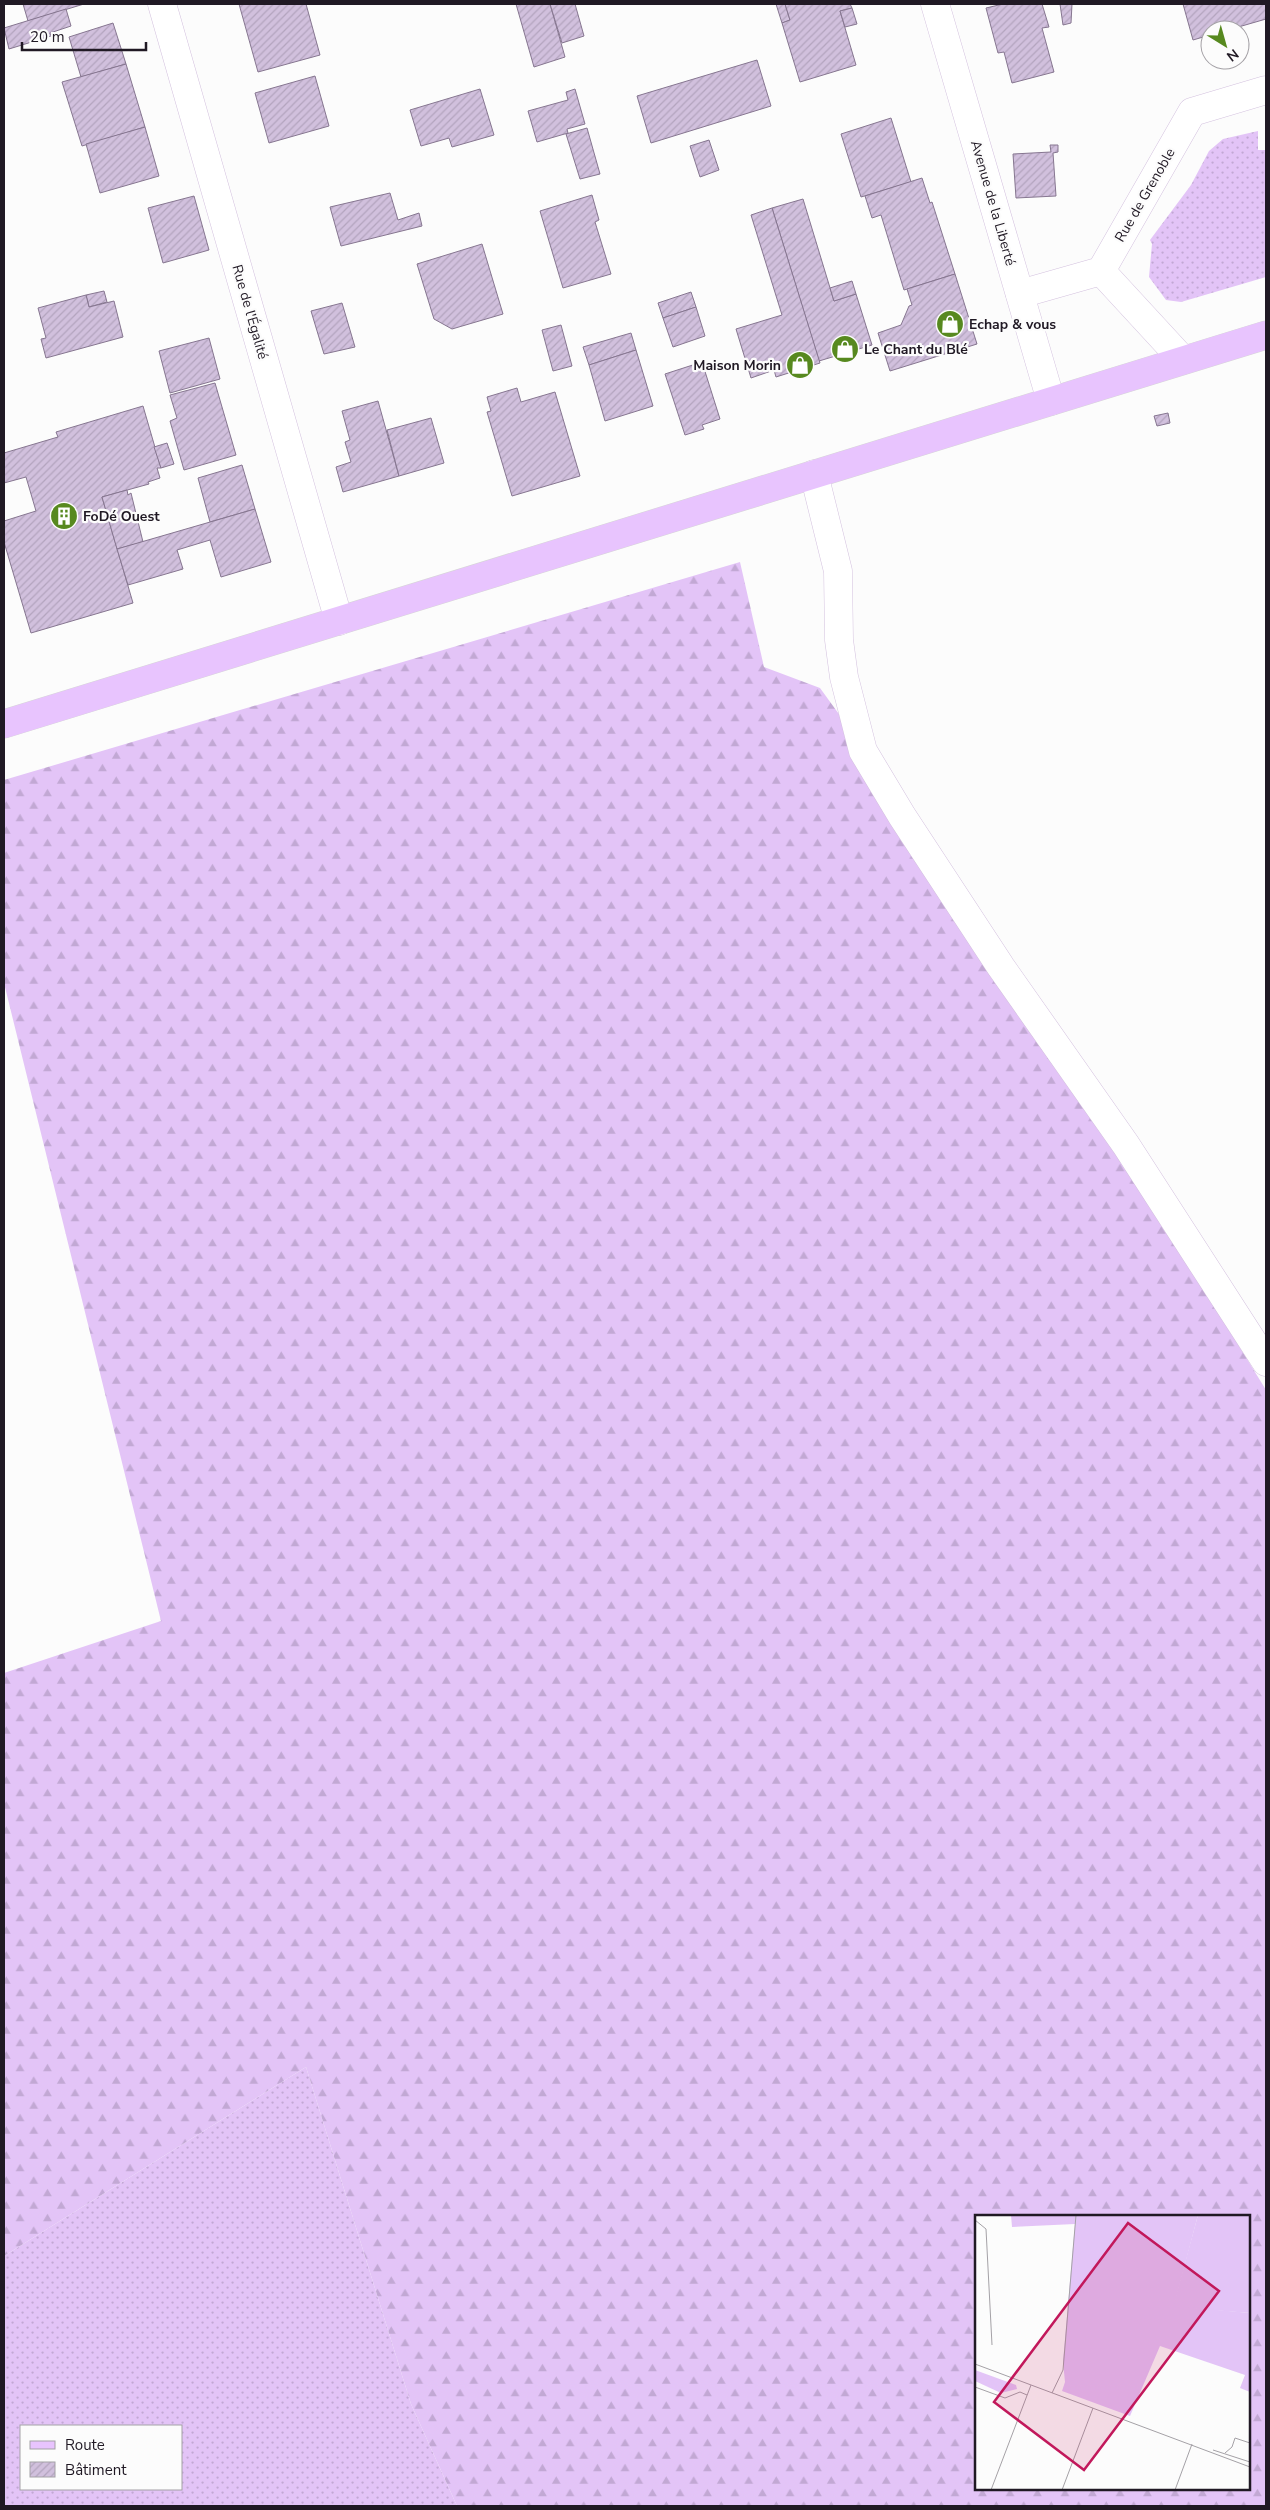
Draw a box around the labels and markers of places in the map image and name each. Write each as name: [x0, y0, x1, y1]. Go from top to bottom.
shop icon: Echap & vous: [935, 309, 965, 339]
place label: Echap & vous: [969, 315, 1056, 334]
shop icon: Le Chant du Blé: [830, 334, 860, 364]
place label: Le Chant du Blé: [864, 340, 968, 359]
shop icon: Maison Morin: [785, 350, 815, 380]
place label: Maison Morin: [693, 356, 781, 375]
building icon: FoDé Ouest: [49, 501, 79, 531]
place label: FoDé Ouest: [83, 507, 160, 526]

